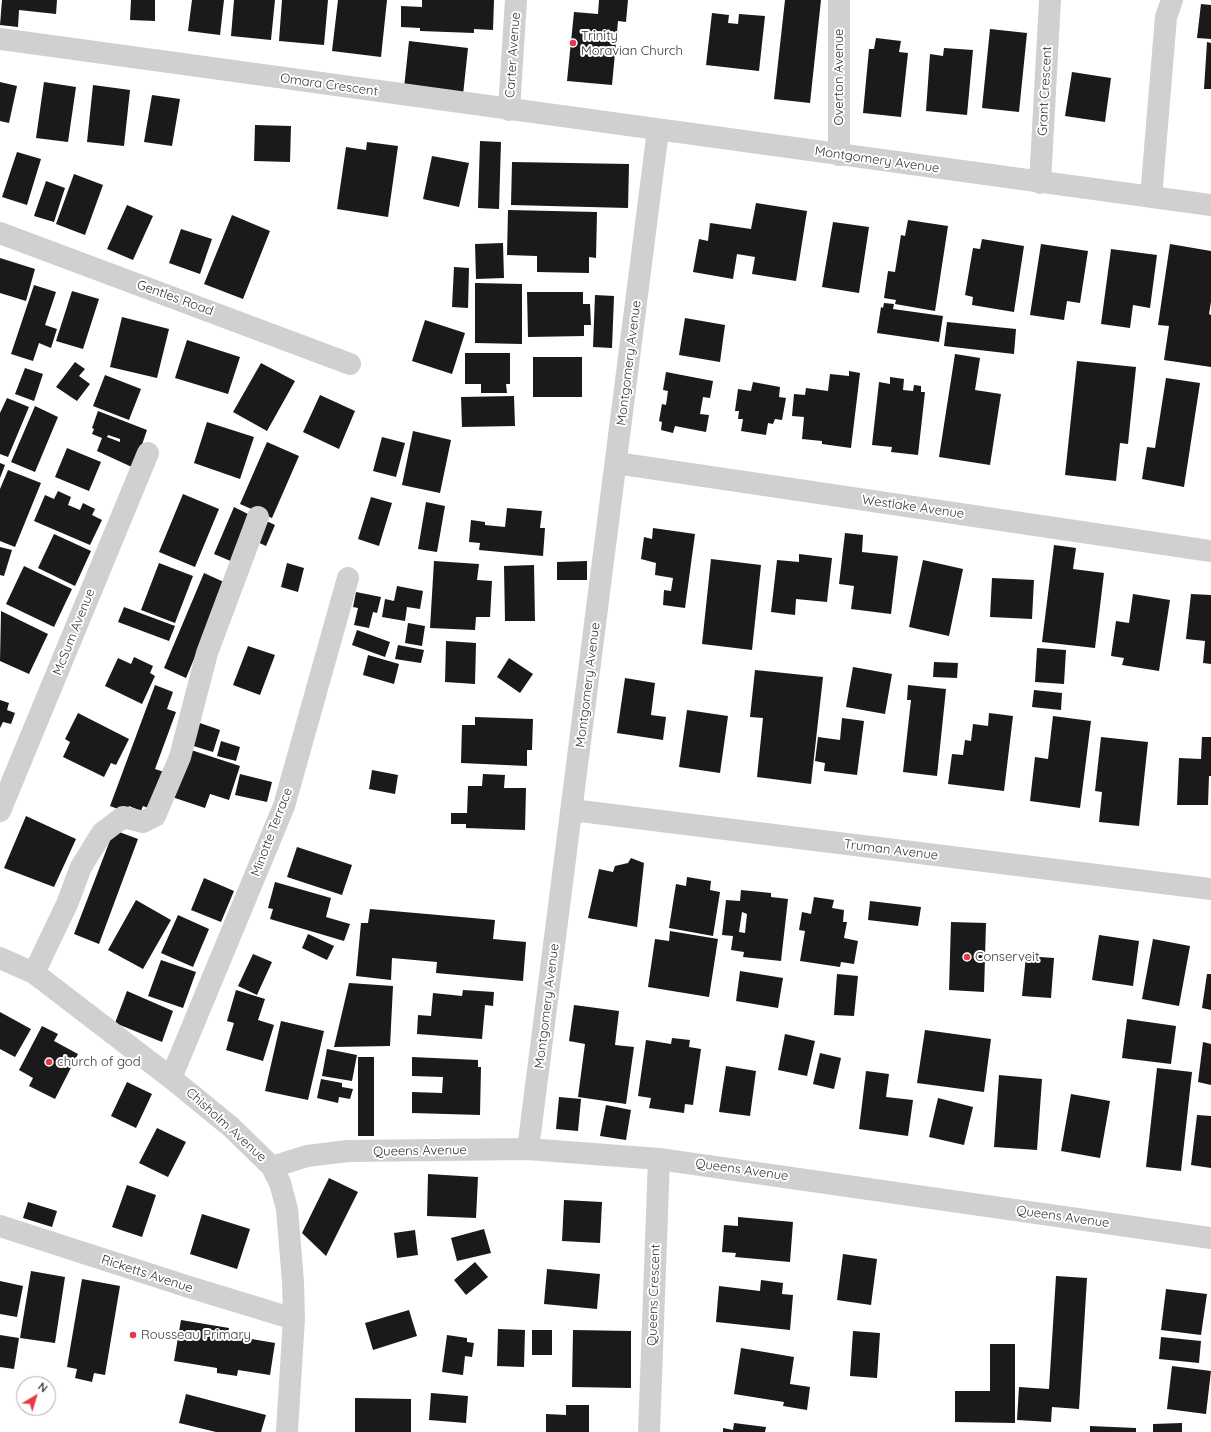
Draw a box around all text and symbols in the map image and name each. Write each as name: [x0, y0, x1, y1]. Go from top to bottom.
street label: Carter Avenue: [502, 12, 524, 98]
place label: Trinity Moravian Church: [581, 28, 683, 59]
street label: Overton Avenue: [831, 29, 847, 125]
marker: Trinity Moravian Church: [568, 38, 578, 48]
street label: Grant Crescent: [1035, 46, 1055, 136]
street label: Omara Crescent: [279, 70, 379, 100]
street label: Montgomery Avenue: [814, 144, 940, 176]
street label: Gentles Road: [135, 277, 215, 319]
street label: Montgomery Avenue: [614, 300, 644, 426]
street label: Westlake Avenue: [861, 492, 965, 522]
street label: McSum Avenue: [50, 586, 98, 678]
street label: Montgomery Avenue: [573, 622, 603, 748]
street label: Minotte Terrace: [248, 785, 296, 879]
street label: Truman Avenue: [843, 836, 939, 864]
street label: Montgomery Avenue: [532, 943, 562, 1069]
place label: Conserveit: [975, 949, 1039, 965]
marker: Conserveit: [962, 952, 972, 962]
place label: church of god: [57, 1054, 141, 1070]
marker: church of god: [44, 1057, 54, 1067]
street label: Chisholm Avenue: [183, 1085, 269, 1165]
street label: Queens Avenue: [373, 1142, 467, 1160]
street label: Queens Avenue: [694, 1156, 790, 1184]
street label: Queens Avenue: [1015, 1203, 1111, 1231]
street label: Queens Crescent: [644, 1244, 664, 1346]
street label: Ricketts Avenue: [99, 1252, 195, 1296]
place label: Rousseau Primary: [141, 1327, 251, 1343]
marker: Rousseau Primary: [128, 1330, 138, 1340]
north arrow: [16, 1376, 56, 1416]
text: N: [35, 1379, 50, 1395]

